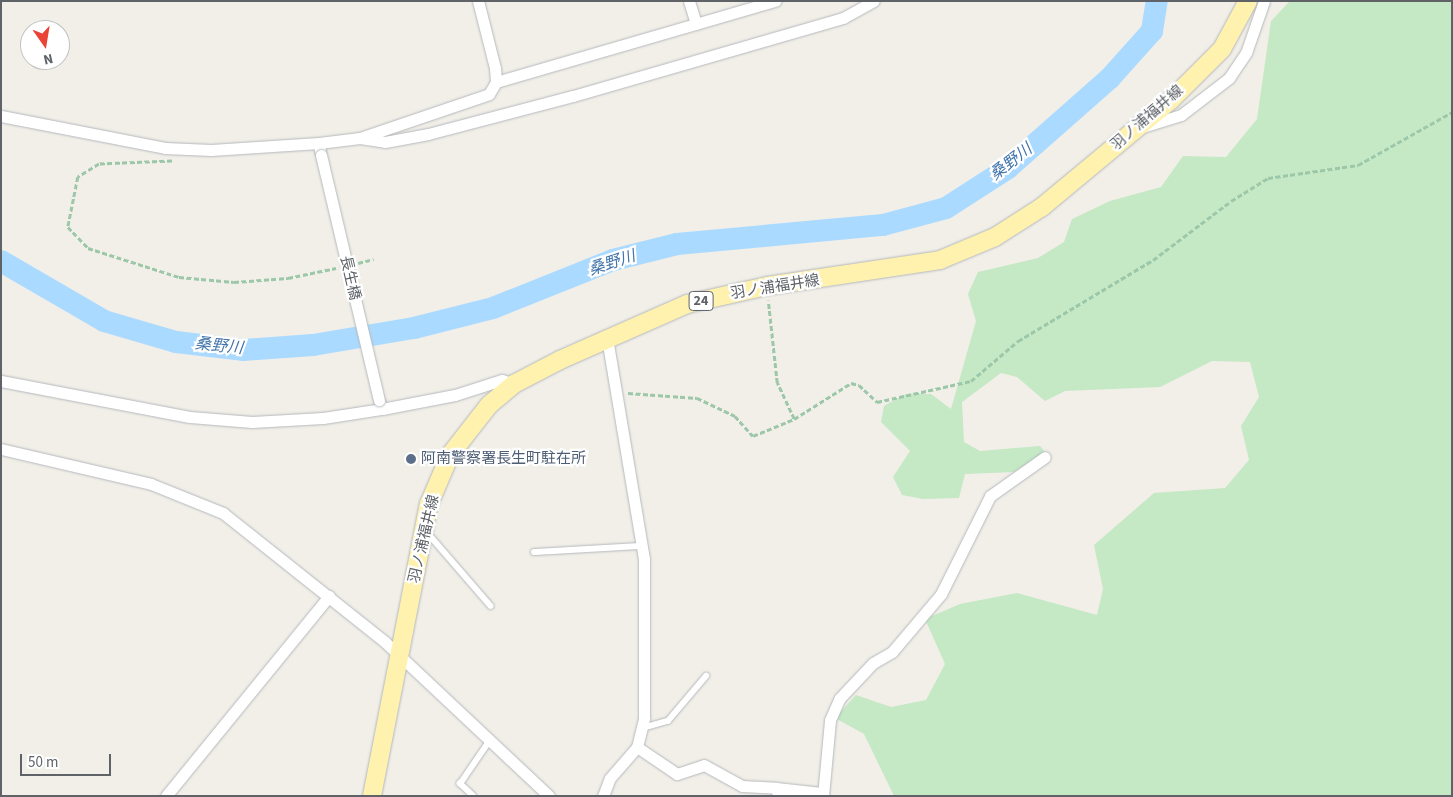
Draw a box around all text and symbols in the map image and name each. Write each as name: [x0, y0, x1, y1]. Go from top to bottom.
north arrow: [20, 20, 70, 70]
text: N: [41, 48, 55, 69]
street label: 羽ノ浦福井線: [1107, 82, 1187, 154]
water label: 桑野川: [986, 140, 1036, 184]
water label: 桑野川: [586, 246, 638, 280]
street label: 長生橋: [336, 254, 364, 302]
street label: 羽ノ浦福井線: [729, 271, 821, 303]
road number: 24: [688, 290, 714, 312]
water label: 桑野川: [194, 334, 244, 358]
place label: 阿南警察署長生町駐在所: [421, 450, 586, 468]
marker: 阿南警察署長生町駐在所: [405, 453, 417, 465]
street label: 羽ノ浦福井線: [405, 493, 443, 585]
scale bar: [22, 744, 114, 776]
text: 50 m: [28, 752, 58, 773]

